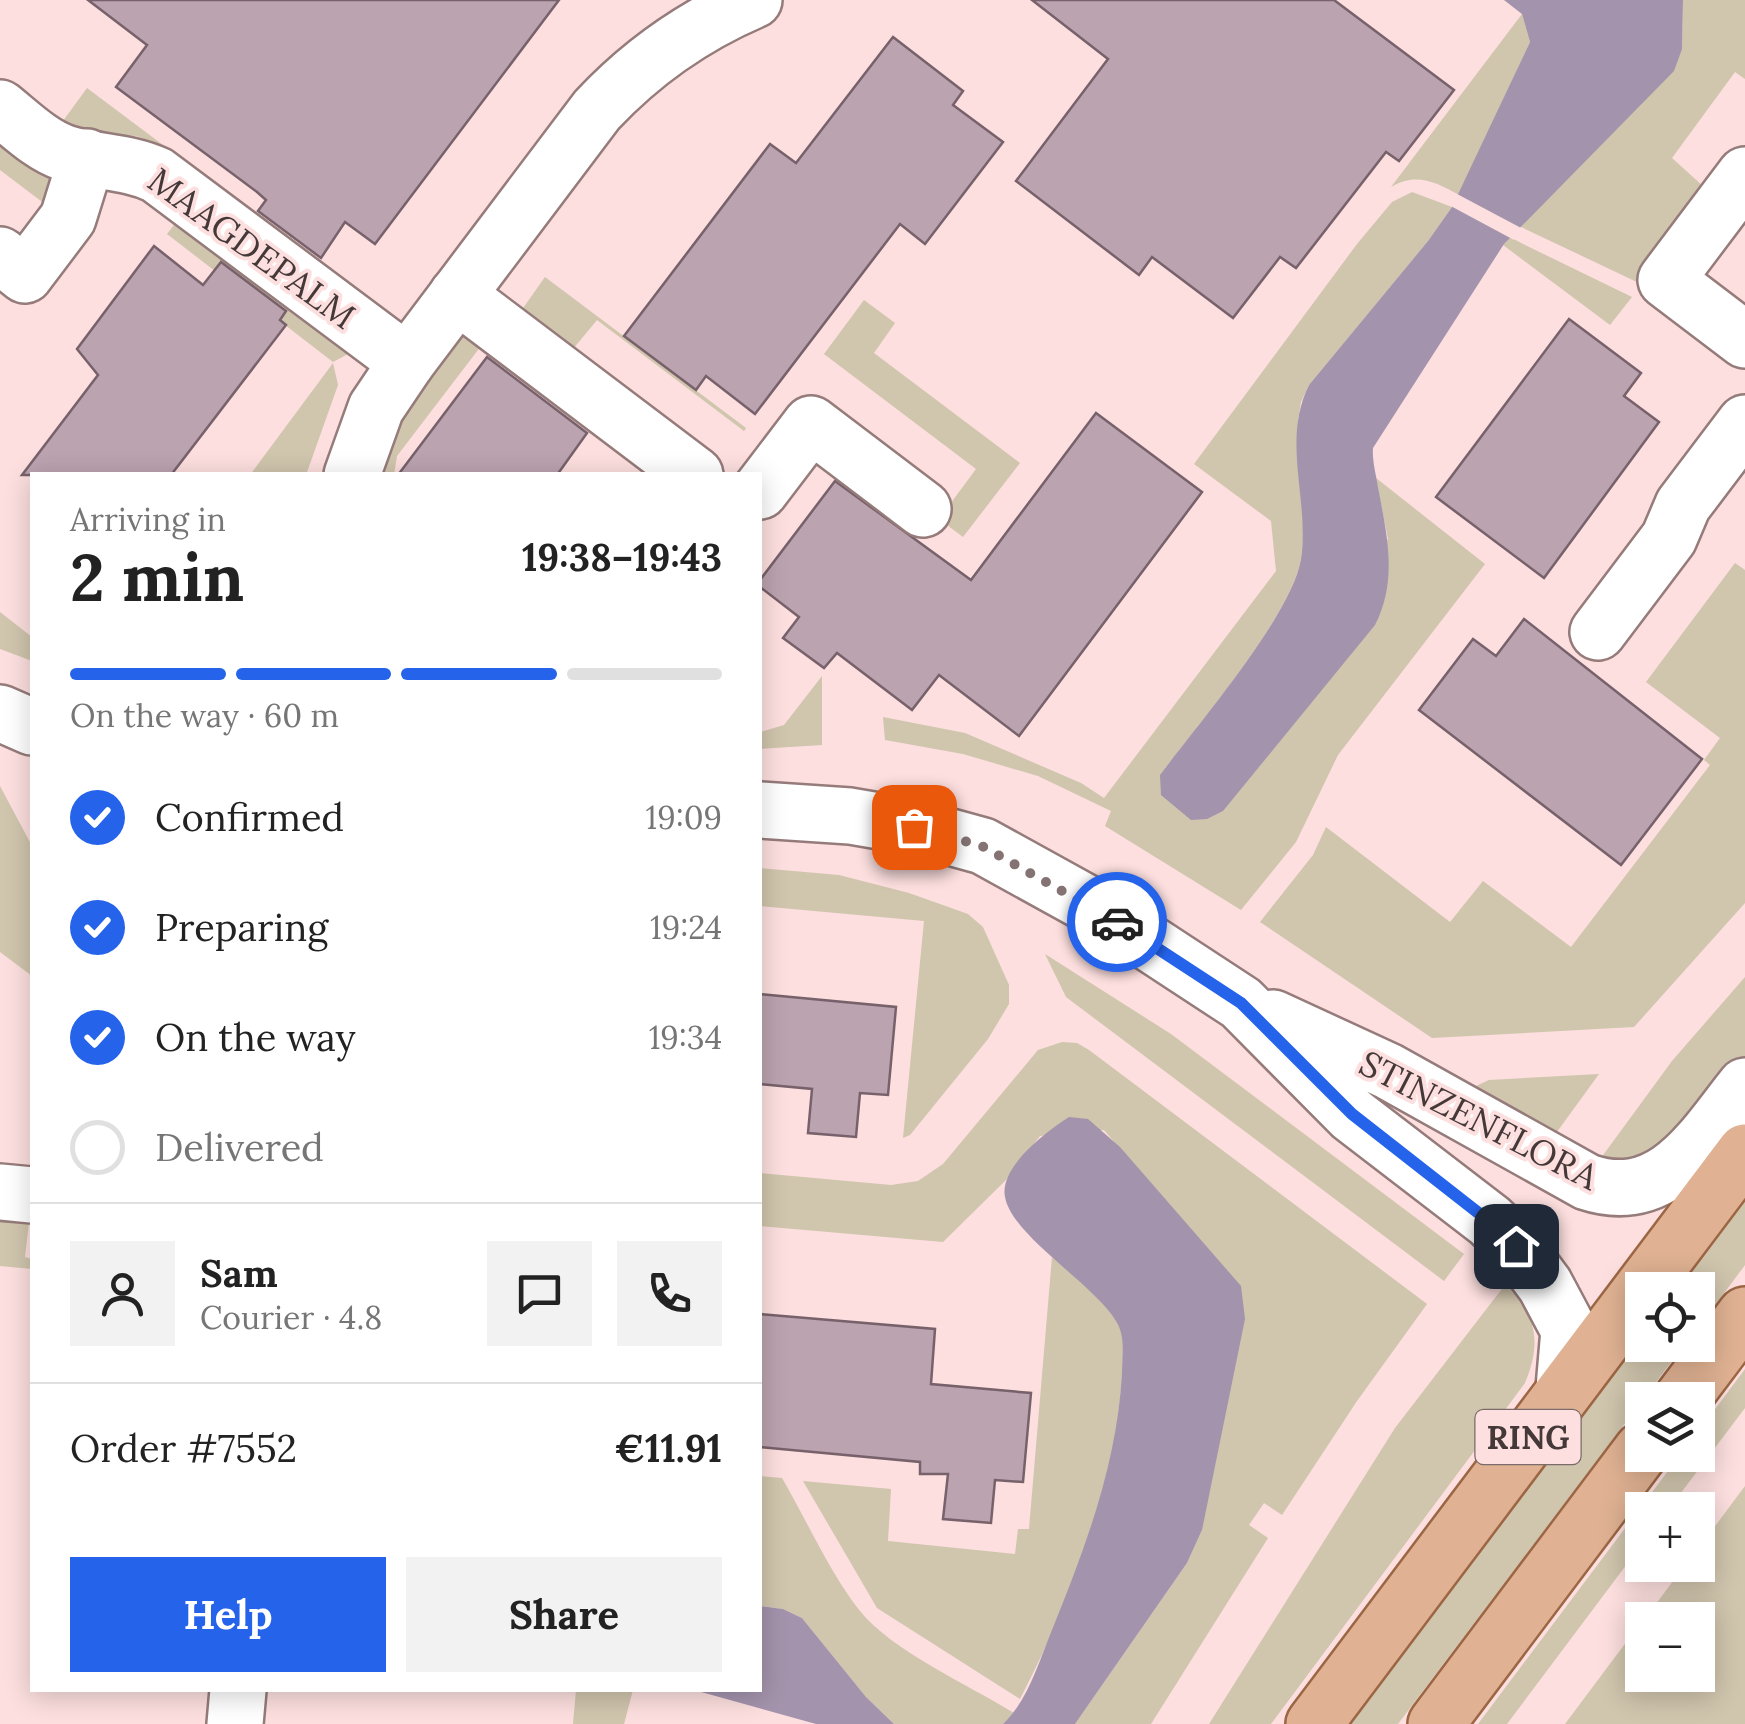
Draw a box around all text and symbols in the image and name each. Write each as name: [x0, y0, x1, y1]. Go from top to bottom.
street label: MAAGDEPALM: [139, 158, 365, 338]
text: Arriving in: [70, 499, 226, 540]
text: 19:38–19:43: [522, 533, 722, 581]
text: 2 min: [70, 536, 244, 619]
text: On the way · 60 m: [70, 695, 339, 736]
pin: [872, 785, 957, 870]
icon: check: [70, 790, 125, 845]
text: Confirmed: [155, 793, 344, 841]
text: 19:09: [645, 797, 722, 838]
icon: bag: [887, 800, 942, 855]
courier: [1067, 872, 1167, 972]
icon: car: [1090, 895, 1145, 950]
icon: check: [70, 900, 125, 955]
text: Preparing: [155, 903, 328, 951]
text: 19:24: [650, 907, 722, 948]
icon: check: [70, 1010, 125, 1065]
text: On the way: [155, 1013, 356, 1061]
text: 19:34: [649, 1017, 722, 1058]
street label: STINZENFLORA: [1352, 1040, 1607, 1200]
text: Delivered: [155, 1123, 324, 1171]
pin: [1474, 1204, 1559, 1289]
icon: home: [1489, 1219, 1544, 1274]
button: person: [70, 1241, 175, 1346]
button: chat: [487, 1241, 592, 1346]
button: phone: [617, 1241, 722, 1346]
text: Sam: [200, 1249, 278, 1297]
map controls: [1625, 1272, 1715, 1692]
button: locate: [1625, 1272, 1715, 1362]
text: Courier · 4.8: [200, 1297, 382, 1338]
button: layers: [1625, 1382, 1715, 1472]
road number: RING: [1476, 1410, 1580, 1464]
text: Order #7552: [70, 1424, 297, 1472]
text: €11.91: [614, 1424, 722, 1472]
button: +: [1625, 1492, 1715, 1582]
button: Help: [70, 1557, 386, 1672]
button: Share: [406, 1557, 722, 1672]
button: −: [1625, 1602, 1715, 1692]

